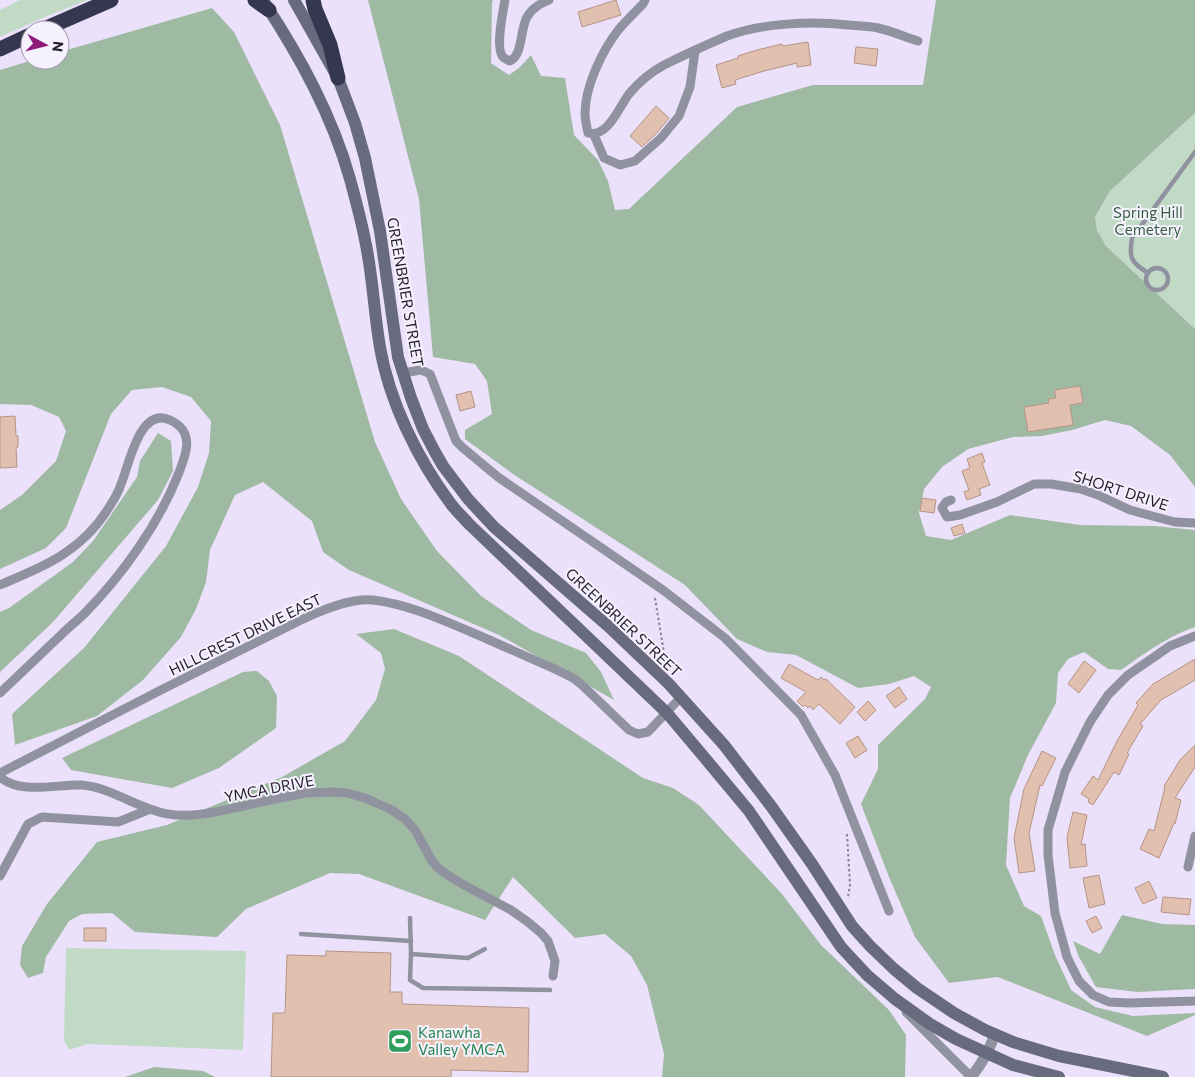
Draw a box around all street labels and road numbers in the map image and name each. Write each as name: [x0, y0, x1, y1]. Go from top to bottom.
street label: GREENBRIER STREET: [384, 216, 428, 369]
street label: SHORT DRIVE: [1071, 466, 1171, 514]
street label: GREENBRIER STREET: [562, 564, 686, 681]
street label: HILLCREST DRIVE EAST: [166, 589, 325, 679]
street label: YMCA DRIVE: [223, 770, 315, 806]

